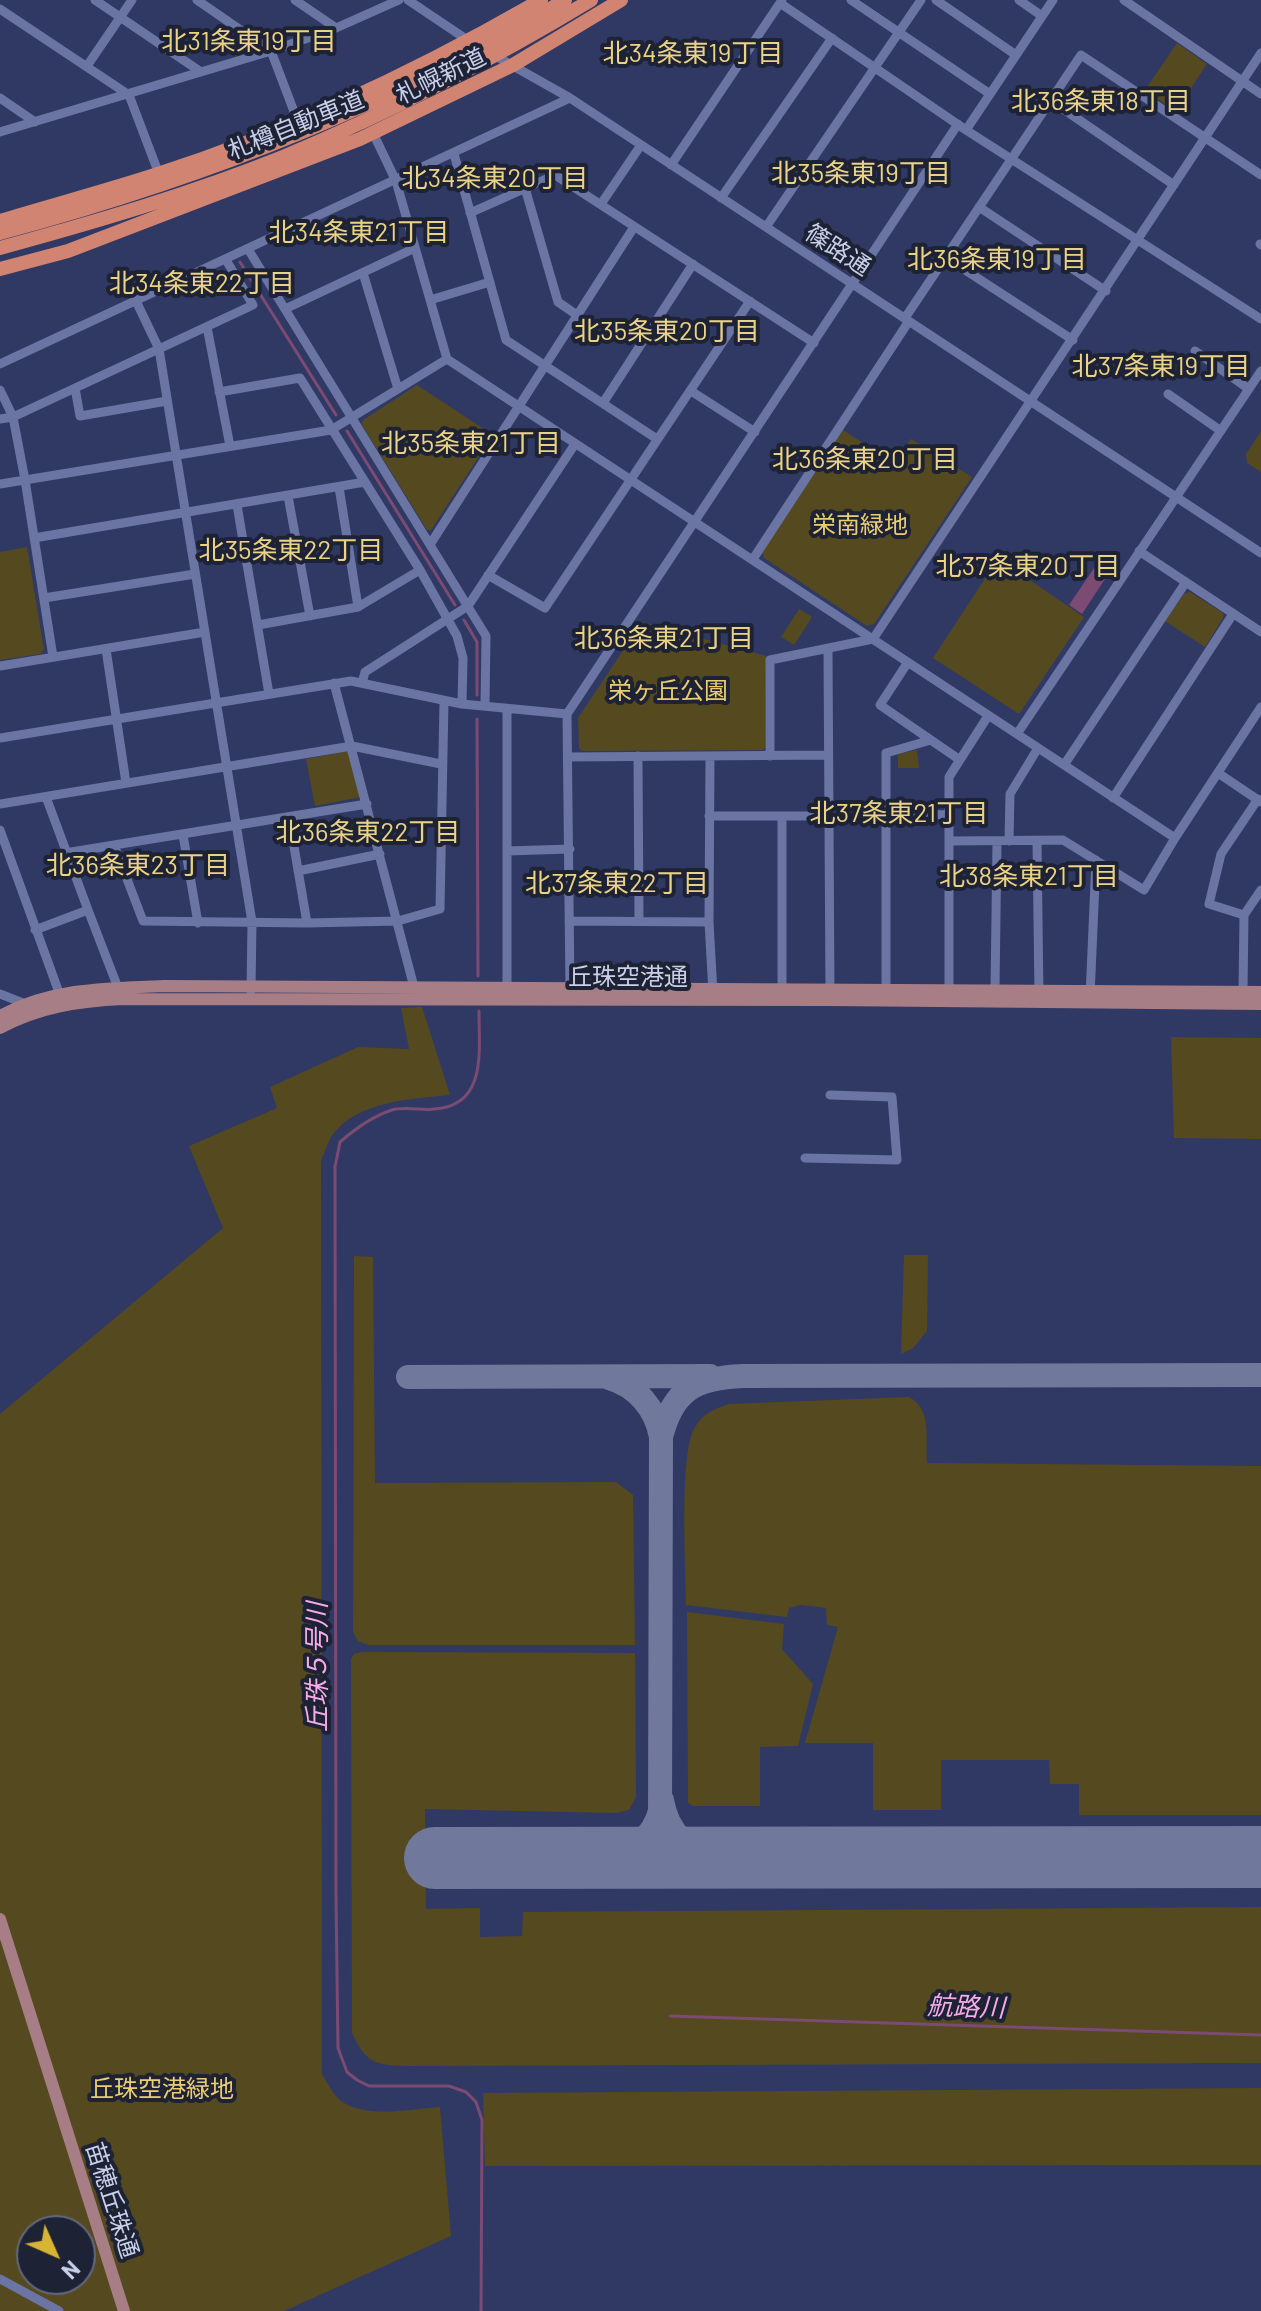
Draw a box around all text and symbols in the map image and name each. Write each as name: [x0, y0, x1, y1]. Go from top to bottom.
district label: 北31条東19丁目: [162, 25, 336, 57]
district label: 北34条東19丁目: [603, 37, 783, 69]
street label: 札幌新道: [392, 42, 490, 110]
street label: 札樽自動車道: [224, 85, 368, 165]
district label: 北36条東18丁目: [1011, 85, 1191, 117]
district label: 北35条東19丁目: [771, 157, 951, 189]
district label: 北34条東20丁目: [402, 162, 588, 194]
district label: 北34条東21丁目: [269, 216, 449, 248]
street label: 篠路通: [800, 218, 876, 282]
district label: 北36条東19丁目: [907, 243, 1087, 275]
district label: 北34条東22丁目: [109, 267, 295, 299]
district label: 北35条東20丁目: [574, 315, 760, 347]
district label: 北37条東19丁目: [1072, 350, 1250, 382]
district label: 北35条東21丁目: [381, 427, 561, 459]
district label: 北36条東20丁目: [772, 443, 958, 475]
park label: 栄南緑地: [812, 511, 908, 539]
district label: 北35条東22丁目: [199, 534, 383, 566]
district label: 北37条東20丁目: [936, 550, 1120, 582]
district label: 北36条東21丁目: [574, 622, 754, 654]
park label: 栄ヶ丘公園: [608, 677, 728, 705]
district label: 北37条東21丁目: [810, 797, 988, 829]
district label: 北36条東22丁目: [276, 816, 460, 848]
district label: 北36条東23丁目: [46, 849, 230, 881]
district label: 北38条東21丁目: [939, 860, 1119, 892]
district label: 北37条東22丁目: [525, 867, 709, 899]
street label: 丘珠空港通: [568, 963, 688, 991]
water label: 丘珠５号川: [301, 1602, 333, 1732]
water label: 航路川: [926, 1990, 1006, 2024]
park label: 丘珠空港緑地: [90, 2075, 234, 2103]
street label: 苗穂丘珠通: [80, 2138, 144, 2262]
north arrow: [16, 2215, 96, 2295]
text: N: [57, 2256, 86, 2285]

